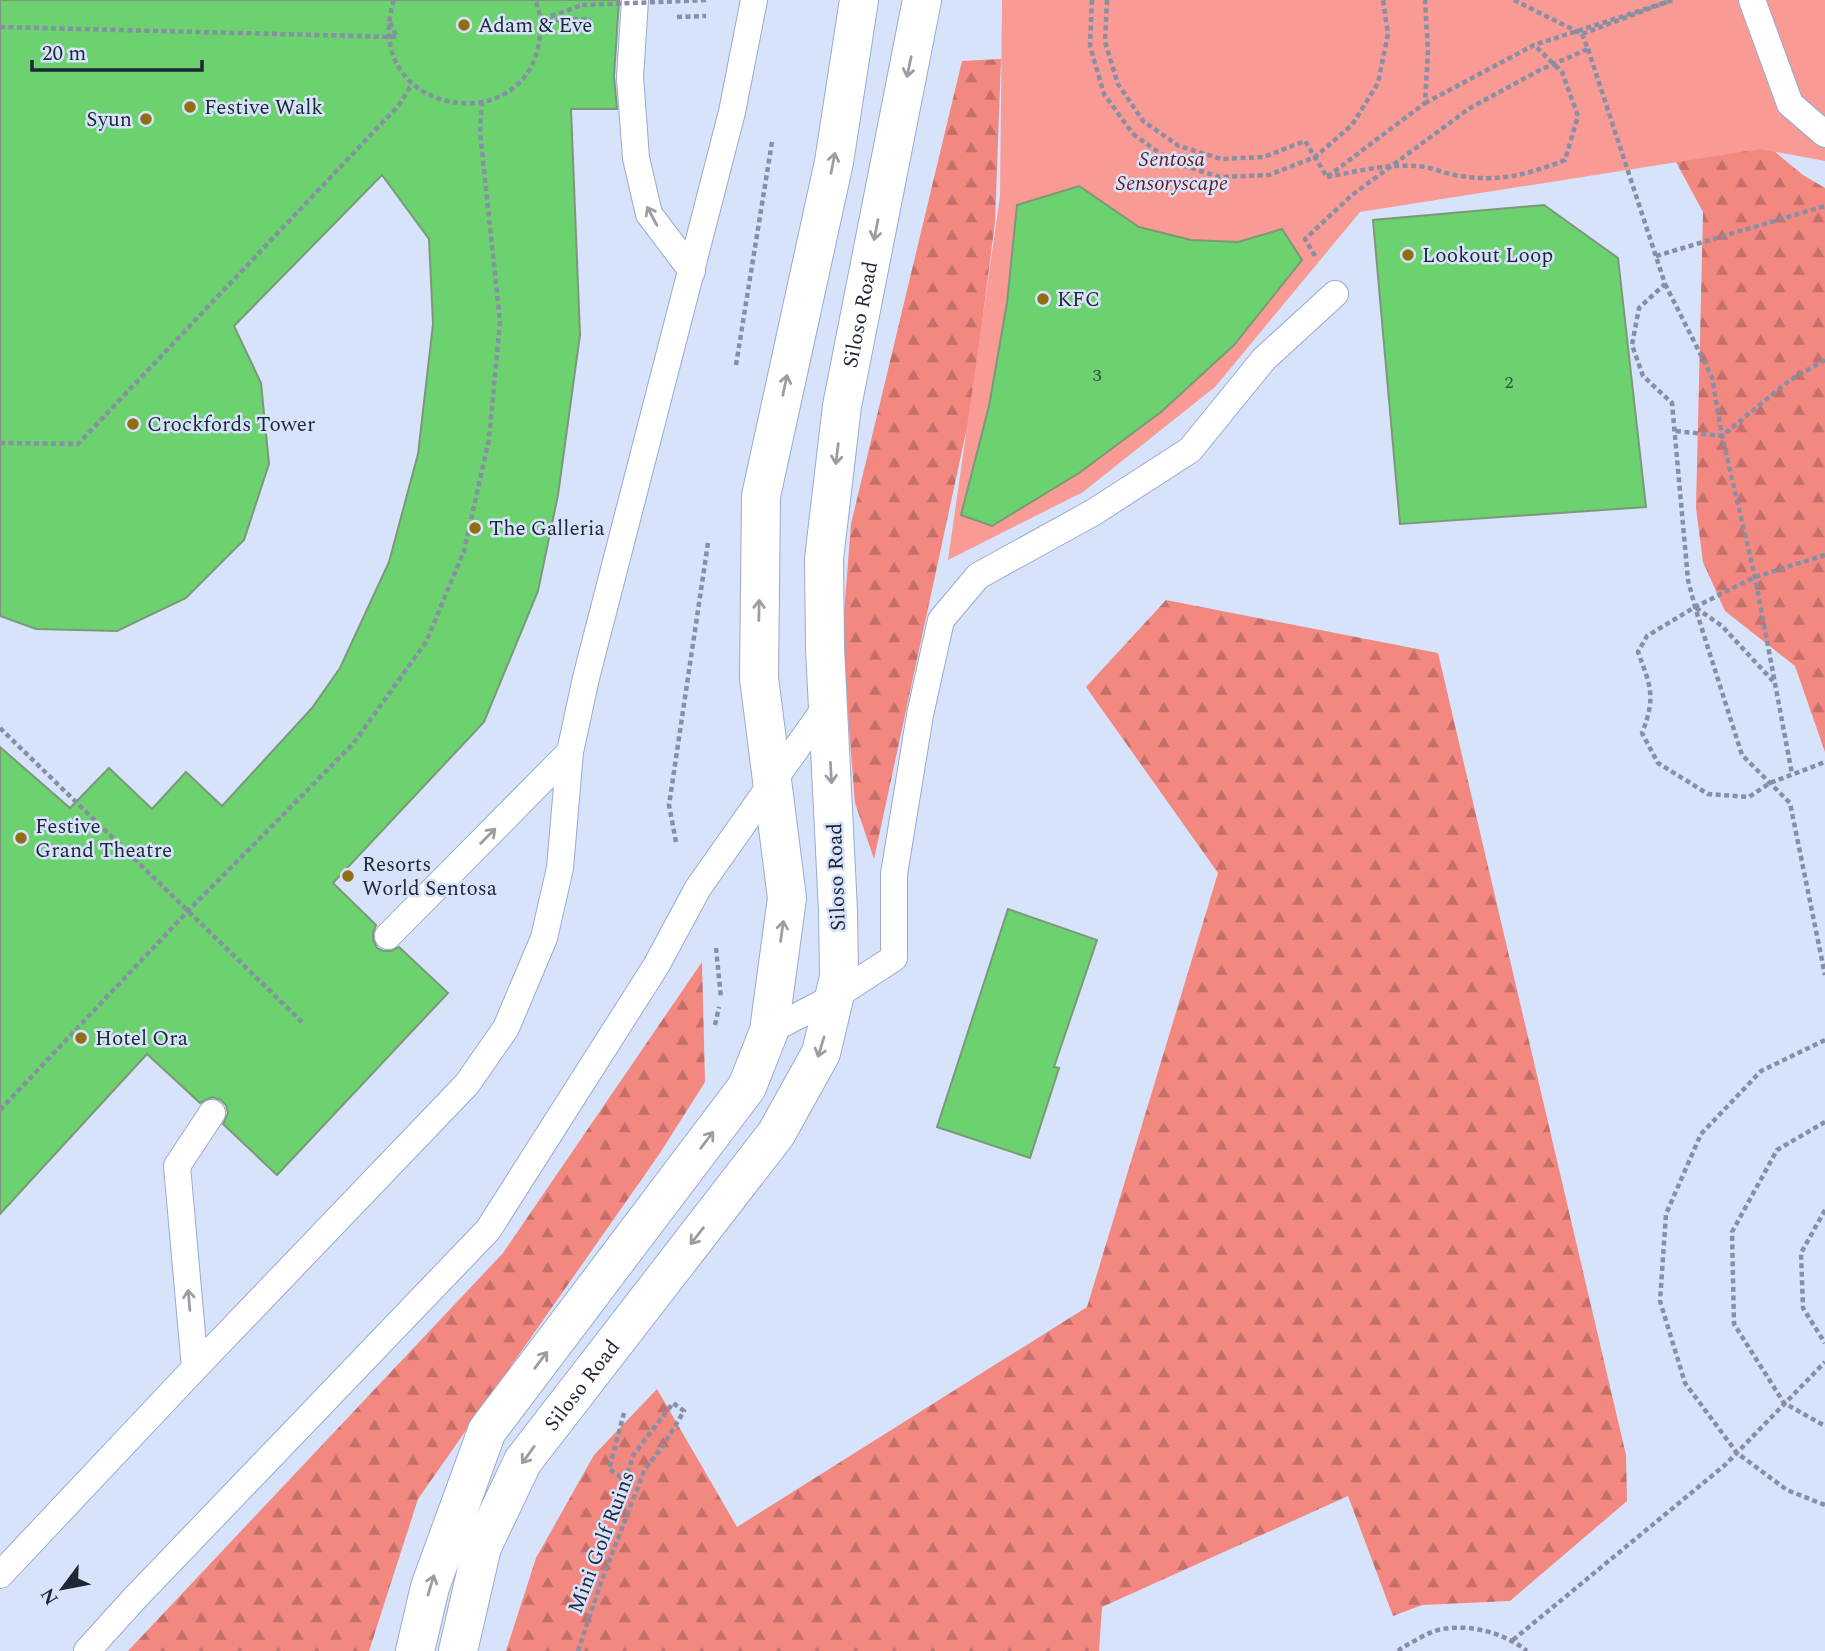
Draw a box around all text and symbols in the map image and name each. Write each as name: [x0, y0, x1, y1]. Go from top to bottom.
place label: Adam & Eve: [478, 10, 592, 42]
marker: Adam & Eve: [456, 17, 472, 33]
scale bar: [32, 28, 201, 72]
text: 20 m: [42, 38, 86, 70]
one-way arrow: [901, 55, 915, 78]
place label: Festive Walk: [204, 92, 323, 124]
marker: Festive Walk: [182, 99, 198, 115]
place label: Syun: [86, 104, 132, 136]
marker: Syun: [138, 111, 154, 127]
park label: Sentosa Sensoryscape: [1116, 144, 1228, 200]
one-way arrow: [827, 152, 841, 175]
one-way arrow: [645, 206, 659, 226]
one-way arrow: [869, 218, 882, 241]
place label: Lookout Loop: [1422, 240, 1553, 272]
marker: Lookout Loop: [1400, 247, 1416, 263]
street label: Siloso Road: [835, 258, 887, 371]
place label: KFC: [1057, 284, 1100, 316]
marker: KFC: [1035, 291, 1051, 307]
house number: 3: [1093, 362, 1102, 389]
house number: 2: [1505, 369, 1514, 396]
one-way arrow: [779, 374, 792, 397]
place label: Crockfords Tower: [147, 409, 315, 441]
marker: Crockfords Tower: [125, 416, 141, 432]
one-way arrow: [830, 442, 843, 465]
place label: The Galleria: [489, 513, 606, 545]
marker: The Galleria: [467, 520, 483, 536]
one-way arrow: [753, 599, 766, 622]
one-way arrow: [825, 761, 838, 784]
place label: Festive Grand Theatre: [35, 811, 172, 867]
street label: Siloso Road: [819, 822, 855, 932]
one-way arrow: [479, 828, 496, 845]
marker: Festive Grand Theatre: [13, 830, 29, 846]
place label: Resorts World Sentosa: [362, 849, 498, 905]
marker: Resorts World Sentosa: [340, 868, 356, 884]
one-way arrow: [776, 920, 789, 942]
place label: Hotel Ora: [95, 1023, 189, 1055]
marker: Hotel Ora: [73, 1030, 89, 1046]
one-way arrow: [814, 1036, 827, 1058]
one-way arrow: [699, 1130, 714, 1149]
one-way arrow: [689, 1227, 704, 1245]
one-way arrow: [182, 1289, 195, 1312]
street label: Siloso Road: [537, 1333, 628, 1438]
one-way arrow: [533, 1352, 548, 1370]
one-way arrow: [521, 1445, 535, 1464]
street label: Mini Golf Ruins: [560, 1466, 644, 1618]
north arrow: [28, 1553, 98, 1623]
one-way arrow: [426, 1574, 438, 1596]
text: N: [33, 1582, 66, 1610]

